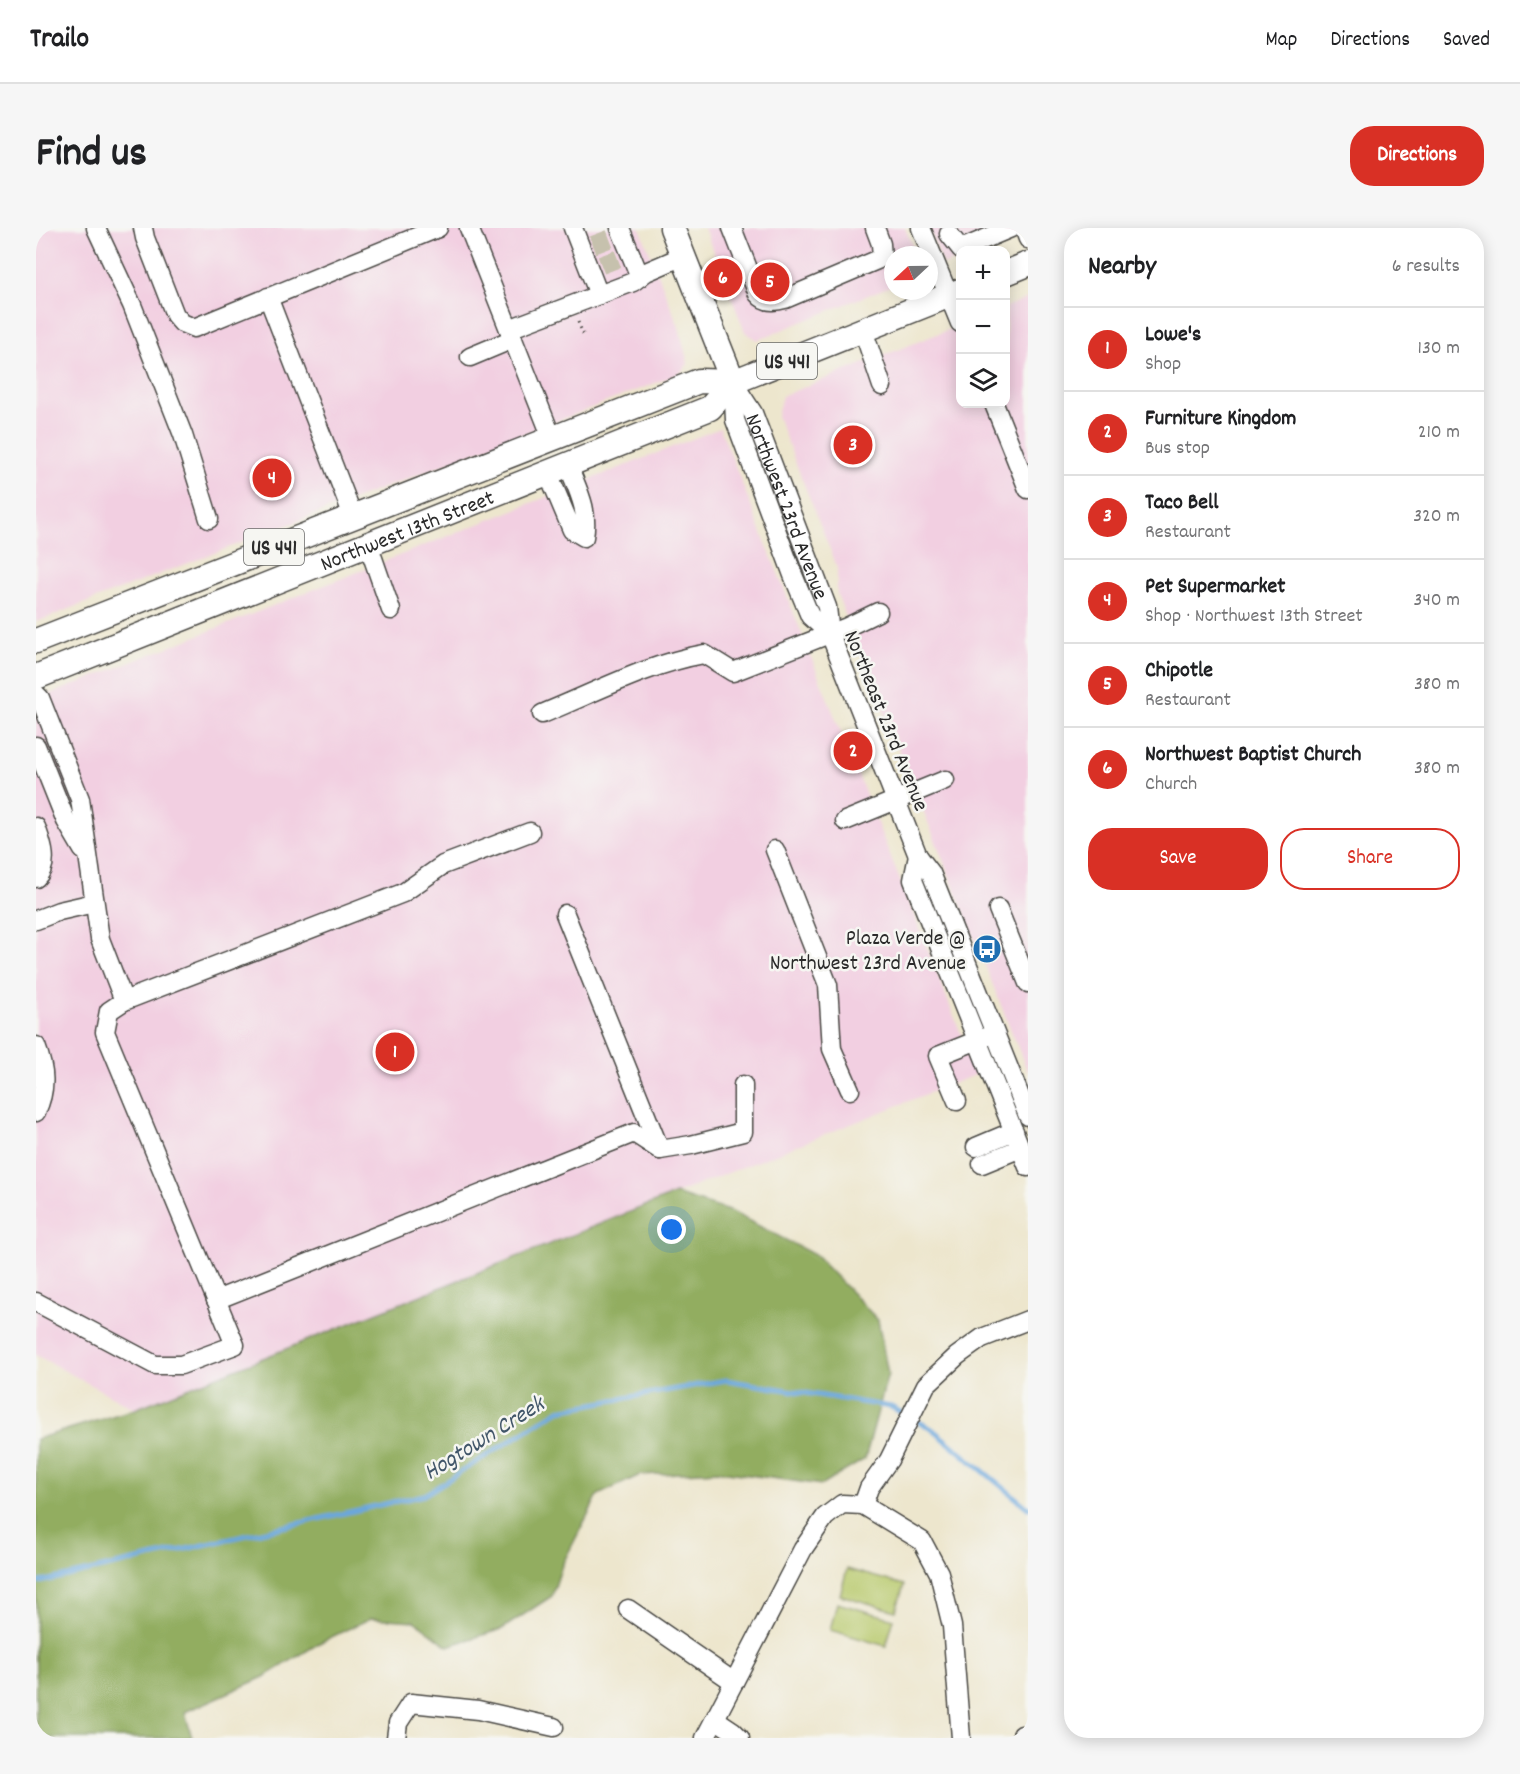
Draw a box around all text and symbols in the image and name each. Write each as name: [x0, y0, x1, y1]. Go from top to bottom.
text: Trailo: [30, 21, 89, 61]
text: Map: [1266, 26, 1297, 56]
text: Directions: [1330, 26, 1410, 56]
text: Saved: [1443, 26, 1490, 56]
text: Find us: [36, 126, 147, 186]
button: Directions: [1350, 126, 1484, 186]
north arrow: [884, 246, 938, 300]
map controls: [956, 246, 1010, 408]
button: +: [956, 246, 1010, 300]
text: Nearby: [1088, 249, 1156, 286]
text: 6 results: [1392, 253, 1460, 281]
pin: 6: [704, 256, 742, 300]
pin: 5: [750, 260, 790, 304]
button: −: [956, 300, 1010, 354]
text: Lowe's: [1145, 320, 1201, 351]
text: 1: [1105, 335, 1110, 363]
text: 130 m: [1418, 335, 1460, 363]
road number: US 441: [757, 343, 817, 379]
text: Shop: [1145, 351, 1181, 379]
button: layers: [956, 354, 1010, 408]
text: Furniture Kingdom: [1145, 404, 1296, 435]
street label: Northwest 23rd Avenue: [736, 410, 835, 604]
text: 2: [1103, 419, 1112, 447]
text: 210 m: [1418, 419, 1460, 447]
pin: 3: [834, 422, 872, 468]
text: Bus stop: [1145, 435, 1210, 463]
pin: 4: [252, 456, 292, 500]
street label: Northwest 13th Street: [316, 484, 499, 581]
text: Taco Bell: [1145, 488, 1218, 519]
text: 3: [1103, 503, 1112, 531]
text: 320 m: [1413, 503, 1460, 531]
text: Restaurant: [1145, 519, 1231, 547]
road number: US 441: [244, 529, 304, 565]
text: Pet Supermarket: [1145, 572, 1285, 603]
text: 4: [1103, 587, 1112, 615]
text: 340 m: [1414, 587, 1460, 615]
text: Shop · Northwest 13th Street: [1145, 603, 1363, 631]
street label: Northeast 23rd Avenue: [840, 626, 936, 814]
text: Chipotle: [1145, 656, 1213, 687]
text: 5: [1103, 671, 1112, 699]
text: 380 m: [1414, 671, 1460, 699]
text: Restaurant: [1145, 687, 1231, 715]
pin: 2: [834, 728, 872, 774]
text: Northwest Baptist Church: [1145, 740, 1361, 771]
text: 6: [1103, 755, 1112, 783]
text: 380 m: [1414, 755, 1460, 783]
text: Church: [1145, 771, 1197, 799]
button: Save: [1088, 828, 1268, 890]
button: Share: [1280, 828, 1460, 890]
place label: Plaza Verde @ Northwest 23rd Avenue: [770, 924, 966, 980]
bus stop icon: Plaza Verde @ Northwest 23rd Avenue: [971, 933, 1003, 965]
pin: 1: [376, 1030, 414, 1074]
your location: [657, 1215, 686, 1244]
water label: Hogtown Creek: [418, 1388, 553, 1490]

